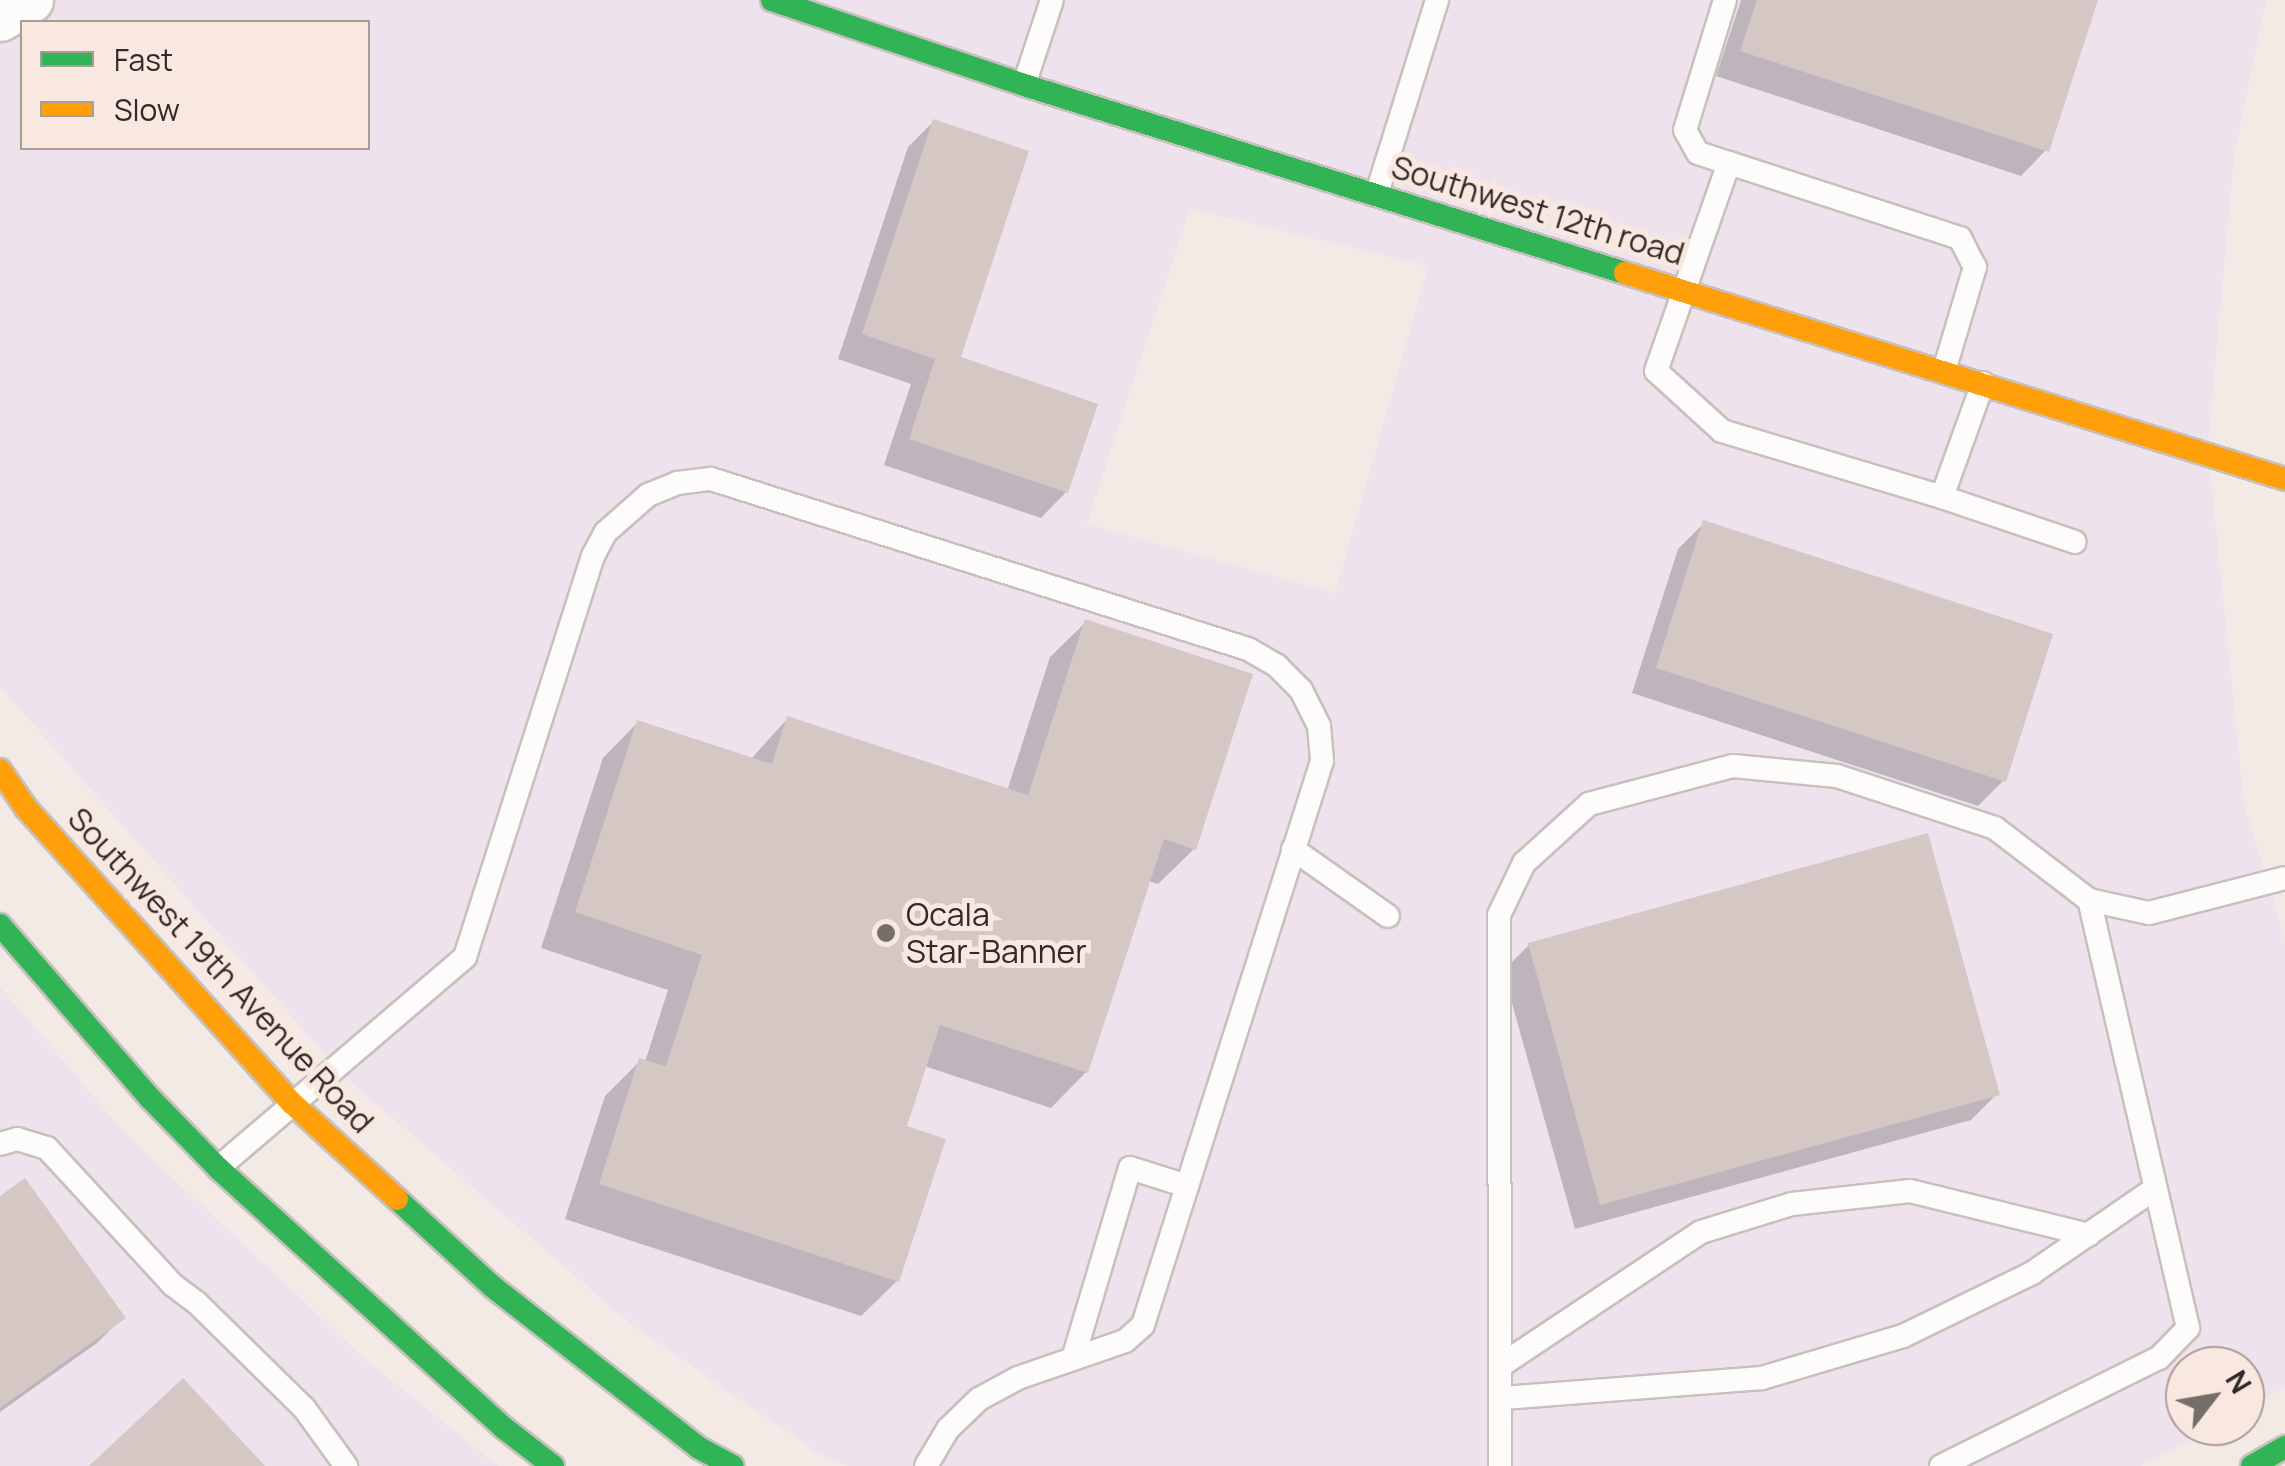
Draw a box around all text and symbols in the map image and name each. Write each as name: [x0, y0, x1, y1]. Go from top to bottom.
legend: [20, 20, 370, 150]
text: Fast: [114, 39, 173, 80]
text: Slow: [114, 89, 180, 130]
street label: Southwest 12th road: [1387, 147, 1689, 273]
street label: Southwest 19th Avenue Road: [60, 799, 382, 1141]
place label: Ocala Star-Banner: [906, 896, 1087, 971]
marker: Ocala Star-Banner: [875, 922, 897, 944]
north arrow: [2165, 1346, 2265, 1446]
text: N: [2218, 1363, 2260, 1400]

